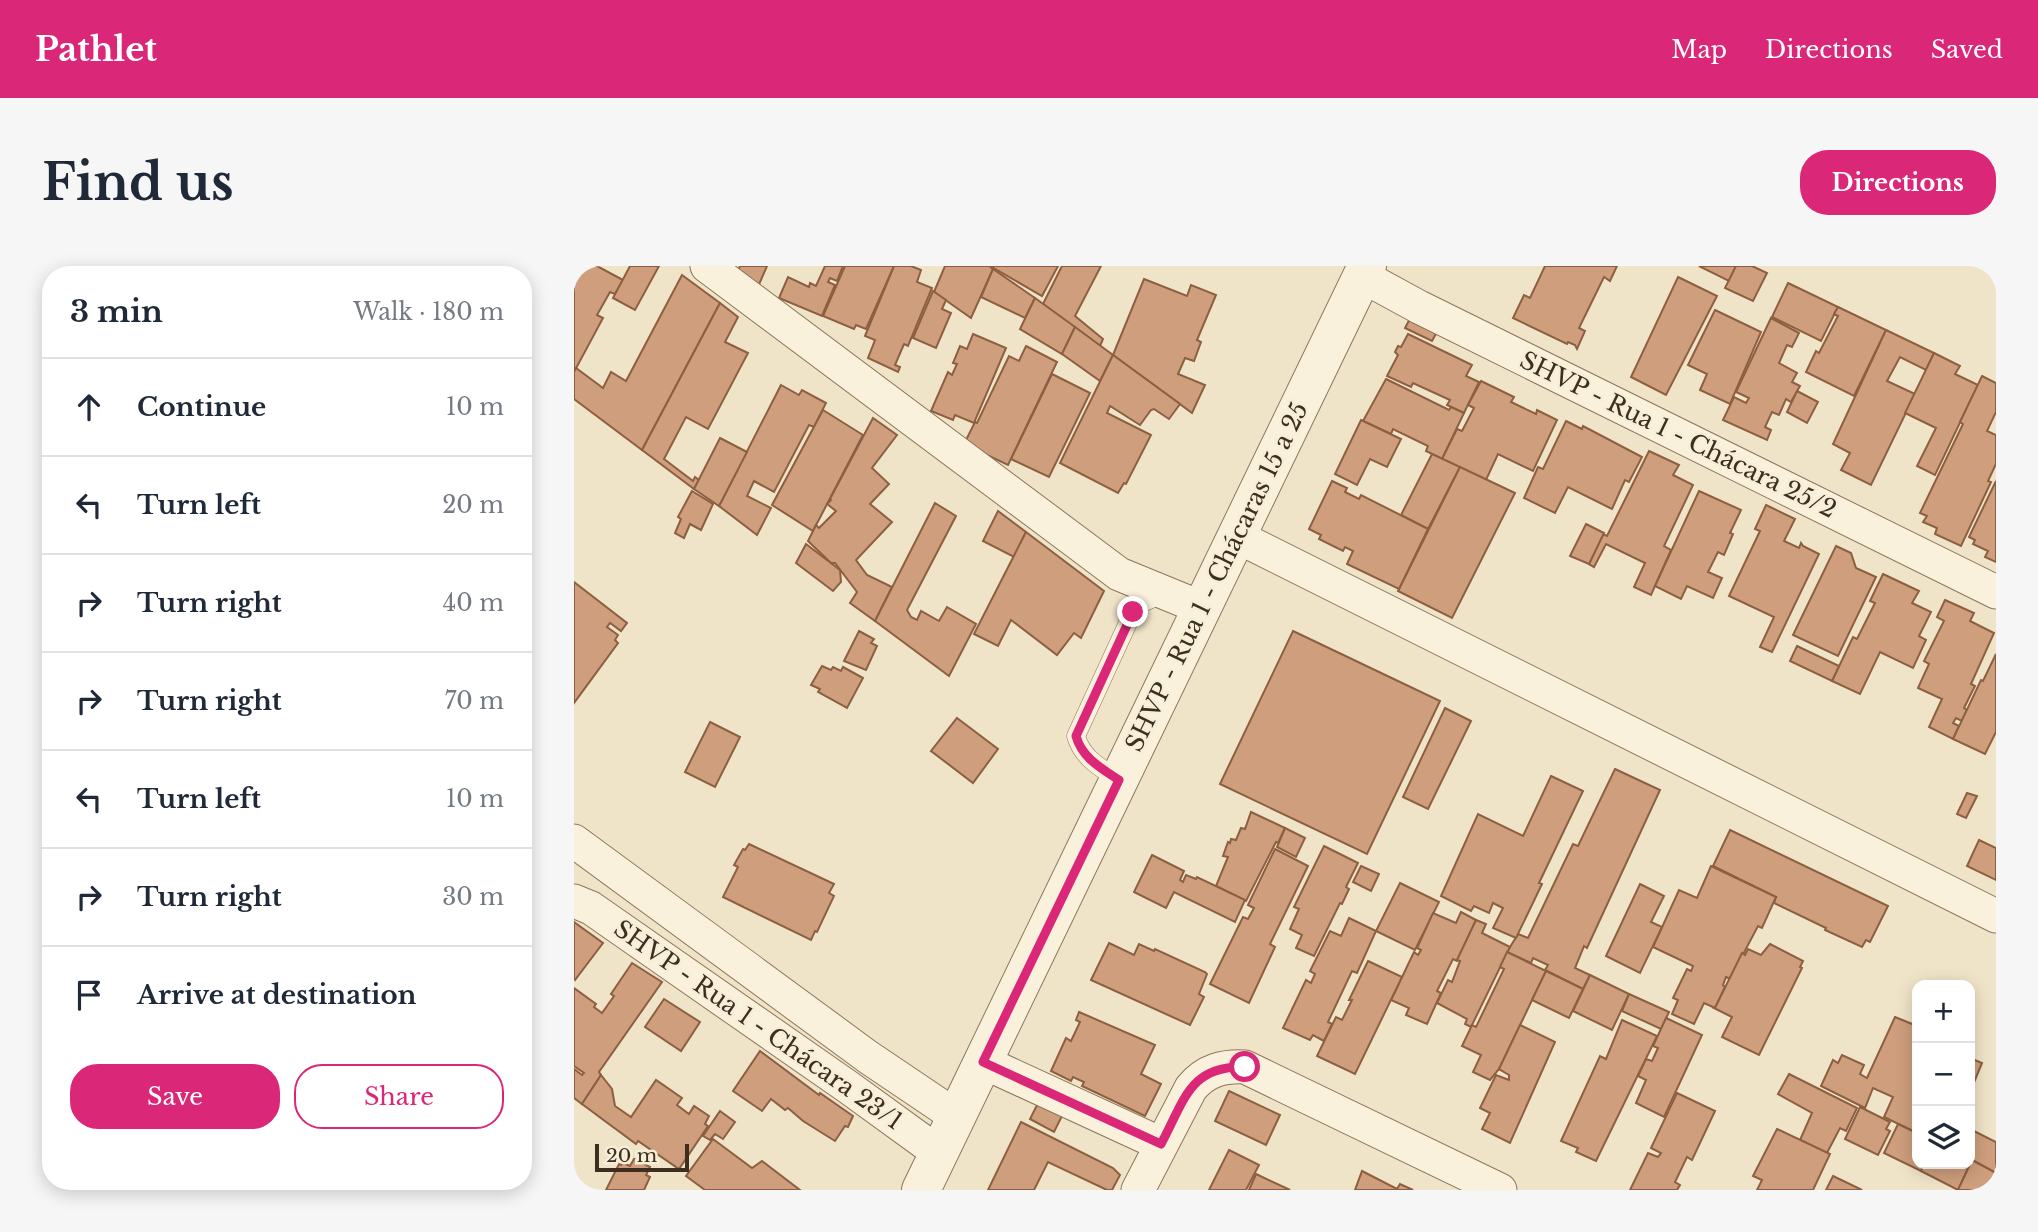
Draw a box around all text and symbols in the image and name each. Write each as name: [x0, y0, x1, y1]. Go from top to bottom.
text: Pathlet: [35, 29, 157, 70]
text: Map: [1671, 35, 1727, 64]
text: Directions: [1765, 35, 1893, 64]
text: Saved: [1931, 35, 2003, 64]
button: Directions: [1800, 150, 1996, 215]
text: Find us: [42, 152, 234, 213]
text: 3 min: [70, 293, 163, 330]
text: Walk · 180 m: [353, 298, 504, 326]
street label: SHVP - Rua 1 - Chácara 25/2: [1515, 345, 1841, 524]
icon: ahead: [70, 388, 108, 426]
text: Continue: [137, 391, 266, 423]
text: 10 m: [446, 393, 504, 421]
street label: SHVP - Rua 1 - Chácaras 15 a 25: [1119, 397, 1314, 756]
icon: left: [70, 486, 108, 524]
text: Turn left: [137, 489, 261, 521]
text: 20 m: [442, 491, 504, 519]
icon: right: [70, 584, 108, 622]
text: Turn right: [137, 587, 282, 619]
text: 40 m: [443, 589, 504, 617]
route end: [1117, 596, 1148, 627]
icon: right: [70, 682, 108, 720]
text: Turn right: [137, 685, 282, 717]
text: 70 m: [445, 687, 504, 715]
icon: left: [70, 780, 108, 818]
text: Turn left: [137, 783, 261, 815]
text: 10 m: [446, 785, 504, 813]
icon: right: [70, 878, 108, 916]
text: Turn right: [137, 881, 282, 913]
text: 30 m: [442, 883, 504, 911]
street label: SHVP - Rua 1 - Chácara 23/1: [608, 914, 908, 1136]
icon: arrive: [70, 976, 108, 1014]
text: Arrive at destination: [137, 979, 417, 1011]
map controls: [1912, 980, 1975, 1169]
button: +: [1912, 980, 1975, 1043]
button: −: [1912, 1043, 1975, 1106]
route start: [1229, 1051, 1260, 1082]
button: Save: [70, 1064, 280, 1129]
button: Share: [294, 1064, 504, 1129]
button: layers: [1912, 1106, 1975, 1169]
scale bar: [595, 1141, 690, 1173]
text: 20 m: [606, 1144, 657, 1167]

